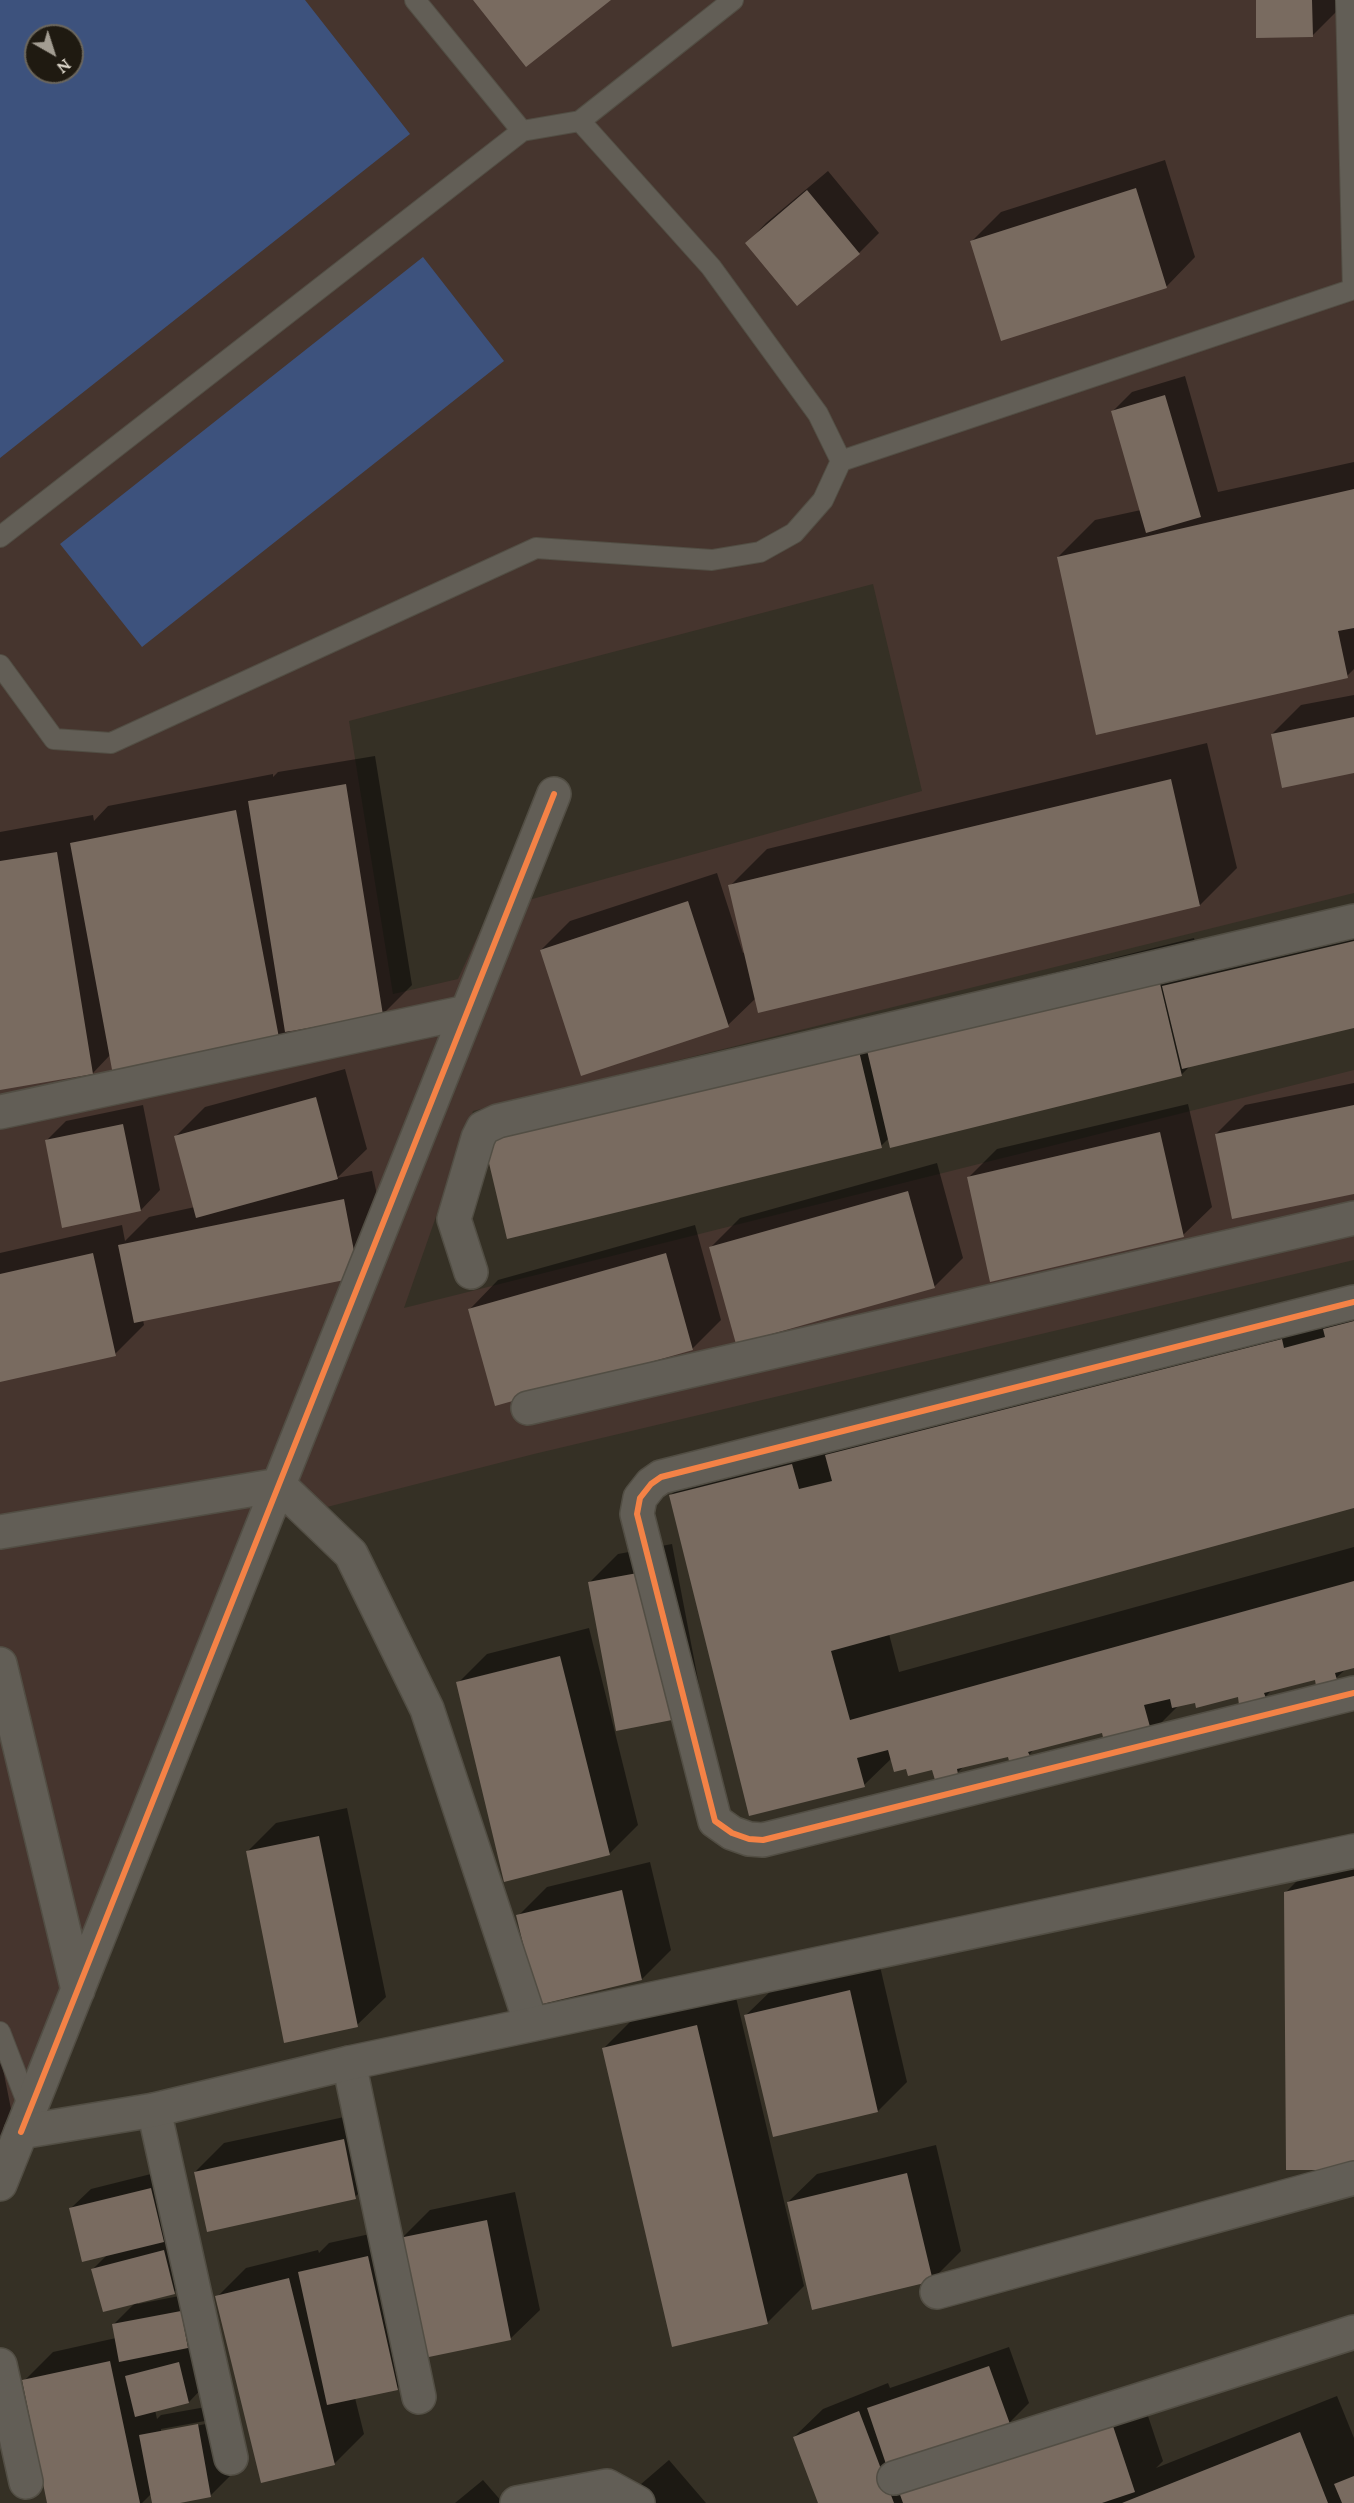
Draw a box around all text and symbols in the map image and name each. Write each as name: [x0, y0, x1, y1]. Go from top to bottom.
north arrow: [24, 24, 84, 84]
text: N: [53, 55, 75, 78]

